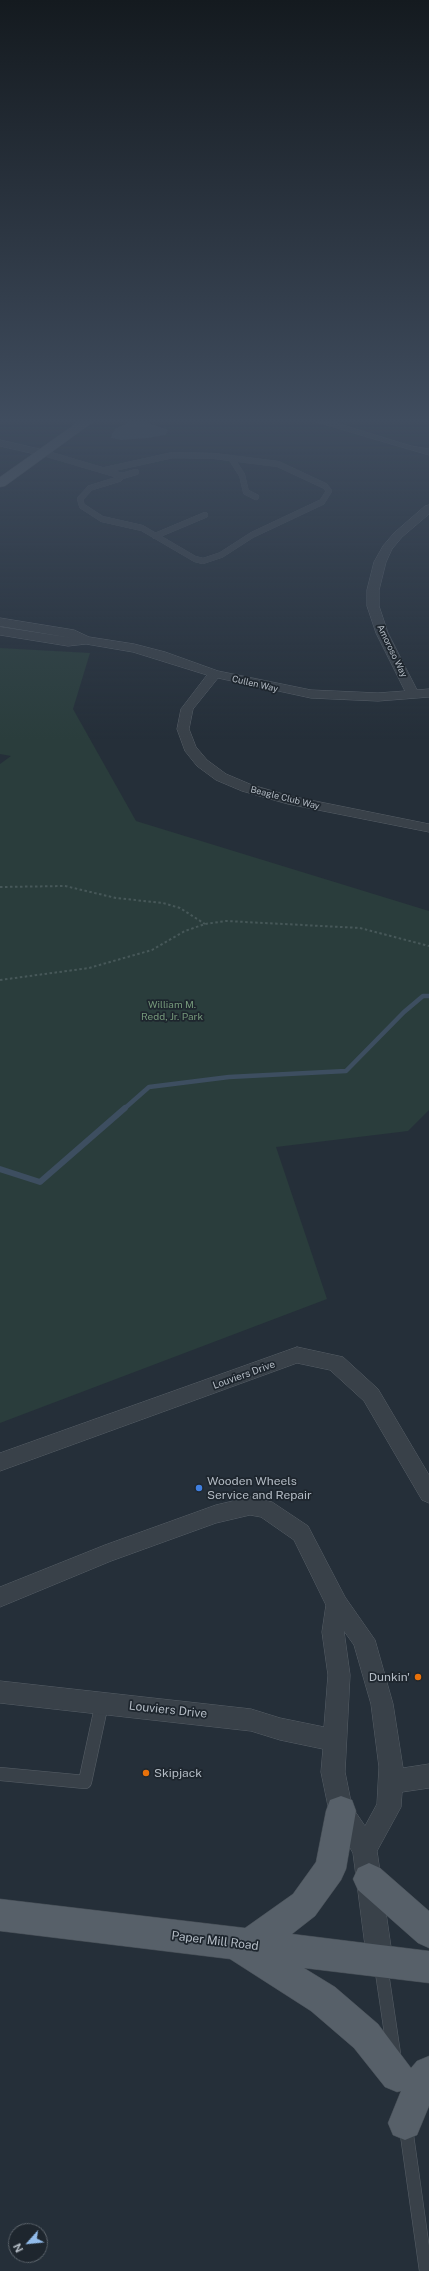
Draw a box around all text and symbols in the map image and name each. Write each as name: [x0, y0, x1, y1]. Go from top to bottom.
street label: Amoroso Way: [375, 623, 409, 679]
street label: Cullen Way: [231, 673, 279, 695]
street label: Beagle Club Way: [249, 784, 321, 812]
park label: William M. Redd, Jr. Park: [141, 999, 203, 1022]
street label: Louviers Drive: [211, 1358, 277, 1392]
place label: Wooden Wheels Service and Repair: [207, 1474, 312, 1502]
marker: Wooden Wheels Service and Repair: [194, 1483, 204, 1493]
place label: Dunkin': [369, 1670, 410, 1684]
marker: Dunkin': [413, 1672, 423, 1682]
street label: Louviers Drive: [128, 1699, 208, 1721]
place label: Skipjack: [154, 1766, 202, 1780]
marker: Skipjack: [141, 1768, 151, 1778]
street label: Paper Mill Road: [171, 1929, 259, 1953]
north arrow: [8, 2223, 48, 2263]
text: N: [11, 2241, 26, 2255]

